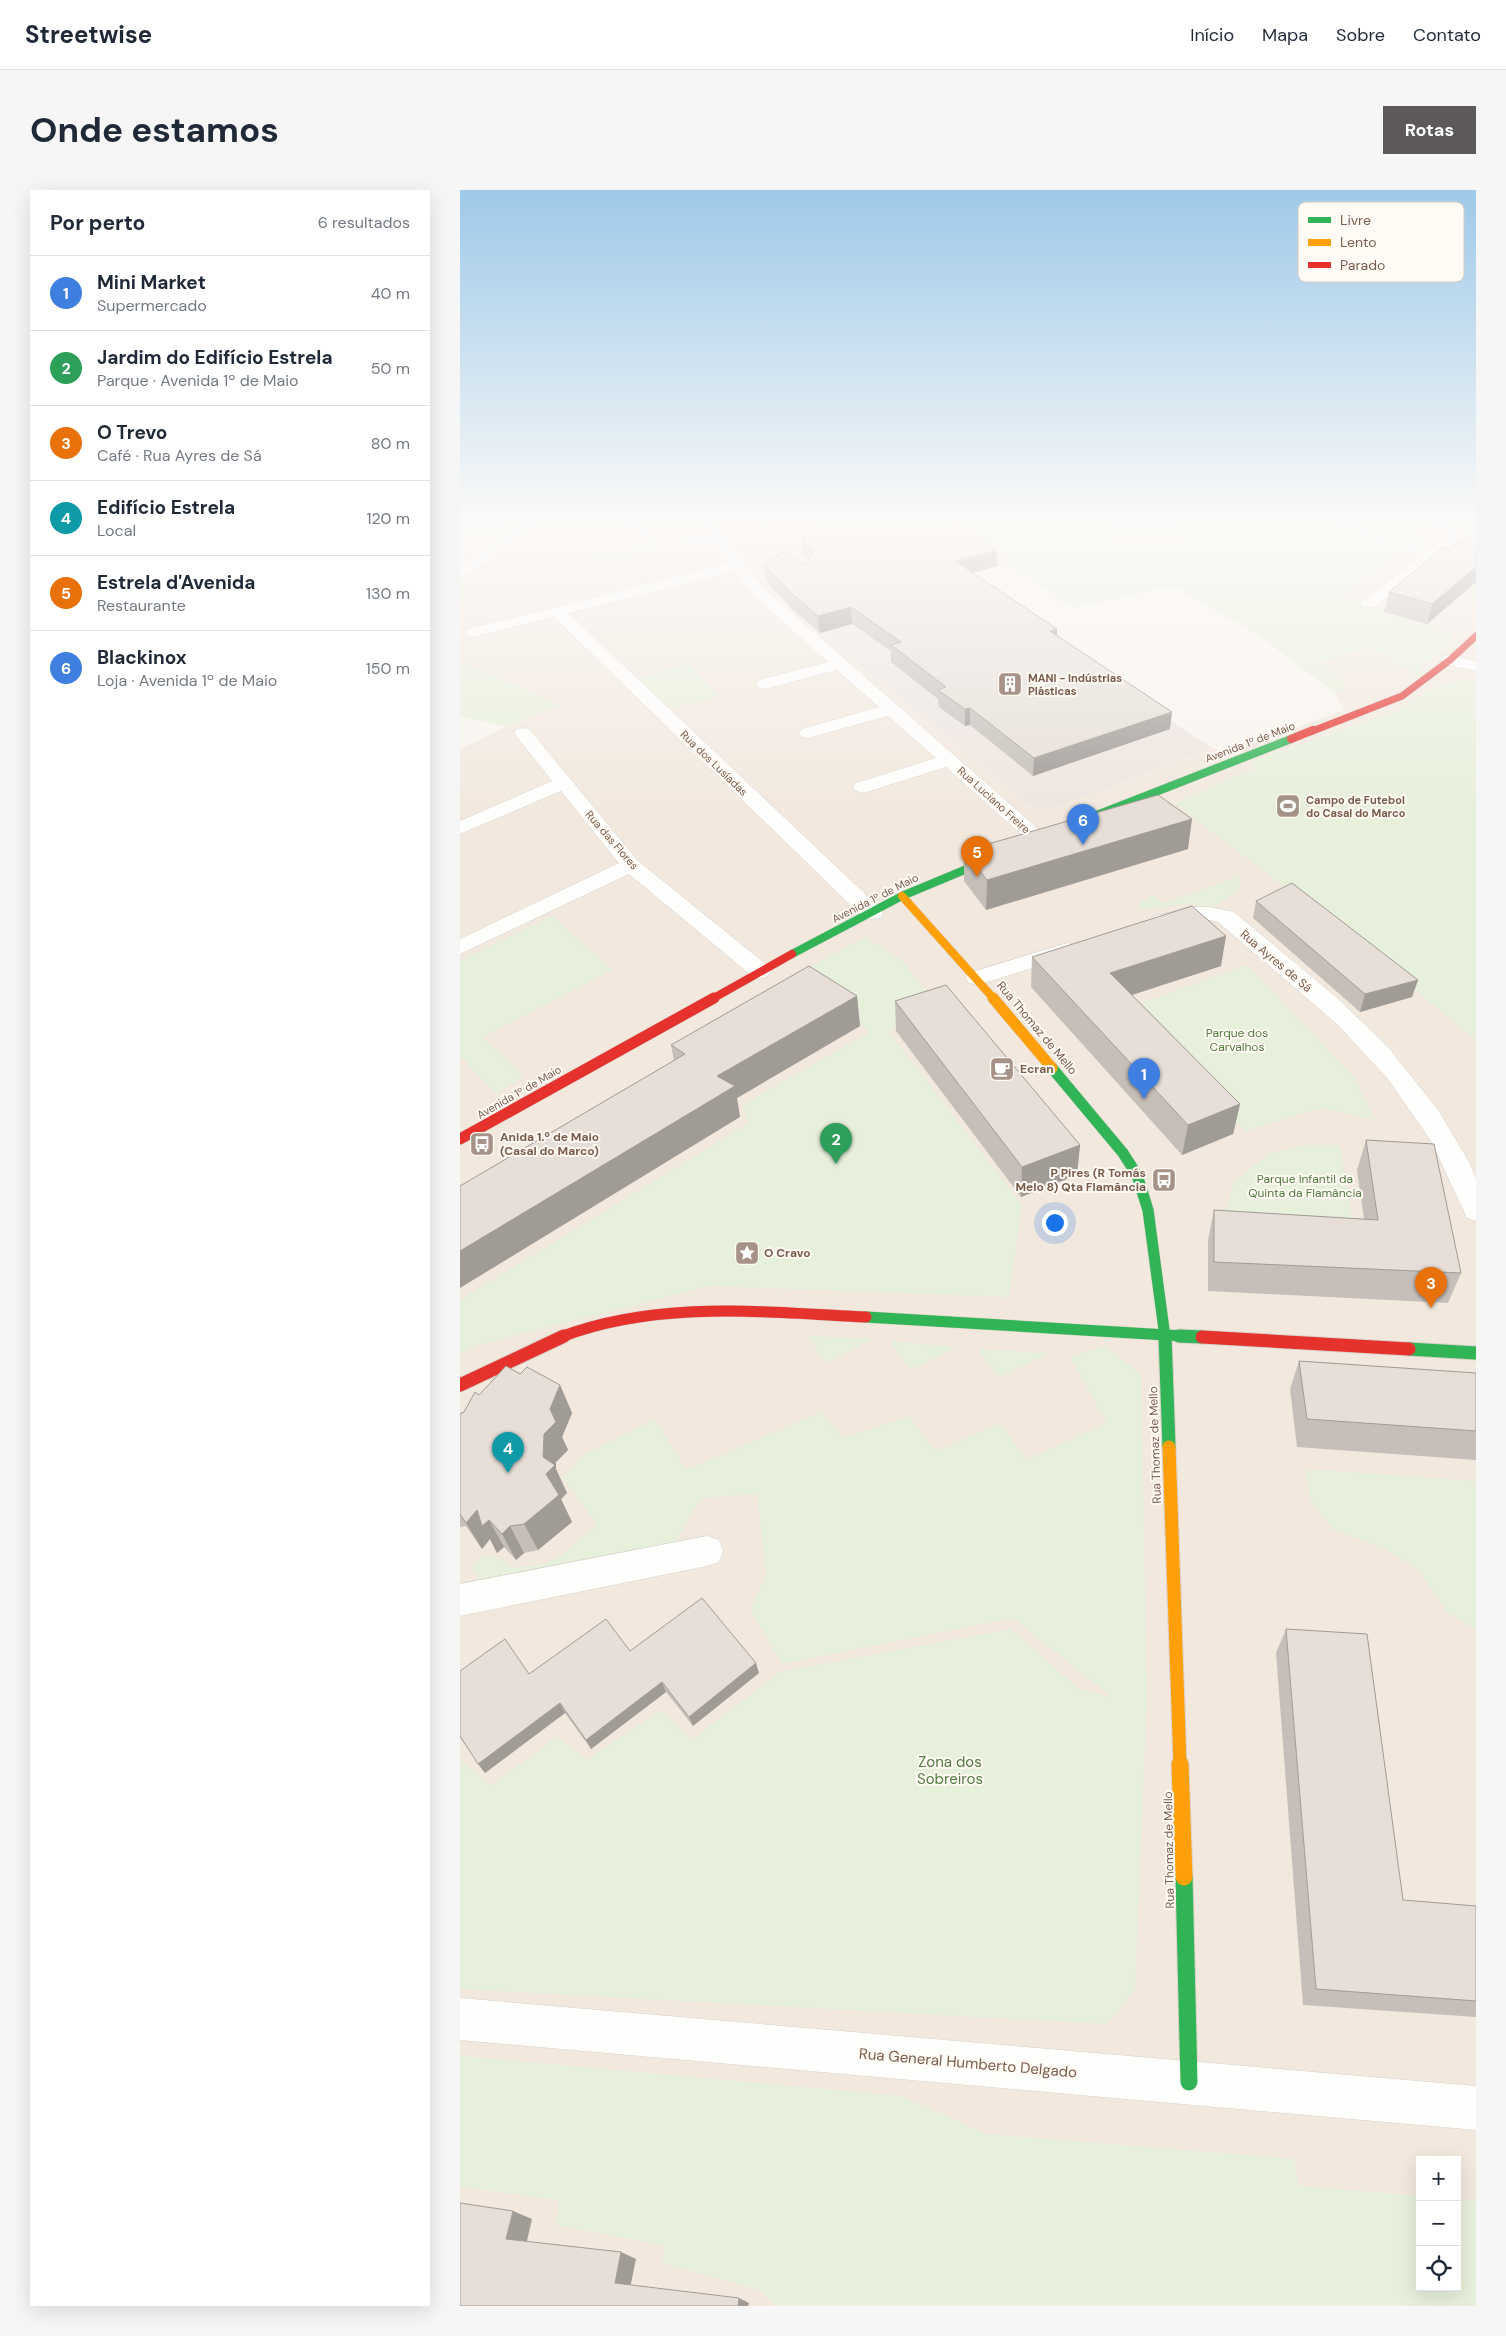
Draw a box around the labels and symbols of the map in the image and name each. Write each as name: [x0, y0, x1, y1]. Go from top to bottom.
legend: [1298, 202, 1464, 282]
text: Livre: [1340, 211, 1371, 229]
text: Lento: [1340, 233, 1377, 251]
text: Parado: [1340, 256, 1385, 274]
building icon: MANI - Indústrias Plásticas: [997, 671, 1023, 697]
place label: MANI - Indústrias Plásticas: [1028, 671, 1122, 698]
street label: Avenida 1º de Maio: [1203, 718, 1297, 766]
street label: Rua dos Lusíadas: [677, 727, 751, 799]
street label: Rua Luciano Freire: [955, 764, 1033, 836]
sports icon: Campo de Futebol do Casal do Marco: [1275, 793, 1301, 819]
place label: Campo de Futebol do Casal do Marco: [1306, 793, 1406, 820]
pin: 6: [1067, 804, 1099, 845]
street label: Rua das Flores: [583, 808, 641, 872]
pin: 5: [961, 836, 993, 877]
street label: Avenida 1º de Maio: [829, 870, 921, 926]
street label: Rua Ayres de Sá: [1237, 926, 1315, 996]
street label: Rua Thomaz de Mello: [993, 978, 1081, 1078]
park label: Parque dos Carvalhos: [1206, 1025, 1268, 1055]
cafe icon: Ecran: [989, 1056, 1015, 1082]
pin: 1: [1128, 1058, 1160, 1099]
place label: Ecran: [1020, 1061, 1054, 1077]
street label: Avenida 1º de Maio: [474, 1062, 564, 1122]
pin: 2: [820, 1123, 852, 1164]
place label: Anida 1.º de Maio (Casal do Marco): [500, 1129, 599, 1159]
bus stop icon: Anida 1.º de Maio (Casal do Marco): [469, 1131, 495, 1157]
place label: P Pires (R Tomás Melo 8) Qta Flamância: [1015, 1165, 1146, 1195]
bus stop icon: P Pires (R Tomás Melo 8) Qta Flamância: [1151, 1167, 1177, 1193]
park label: Parque Infantil da Quinta da Flamância: [1248, 1171, 1362, 1201]
your location: [1042, 1210, 1068, 1236]
place icon: O Cravo: [734, 1240, 760, 1266]
place label: O Cravo: [764, 1245, 811, 1261]
pin: 3: [1415, 1267, 1447, 1308]
street label: Rua Thomaz de Mello: [1145, 1386, 1165, 1504]
pin: 4: [492, 1432, 524, 1473]
park label: Zona dos Sobreiros: [917, 1752, 983, 1789]
street label: Rua Thomaz de Mello: [1160, 1791, 1178, 1909]
street label: Rua General Humberto Delgado: [858, 2043, 1078, 2083]

